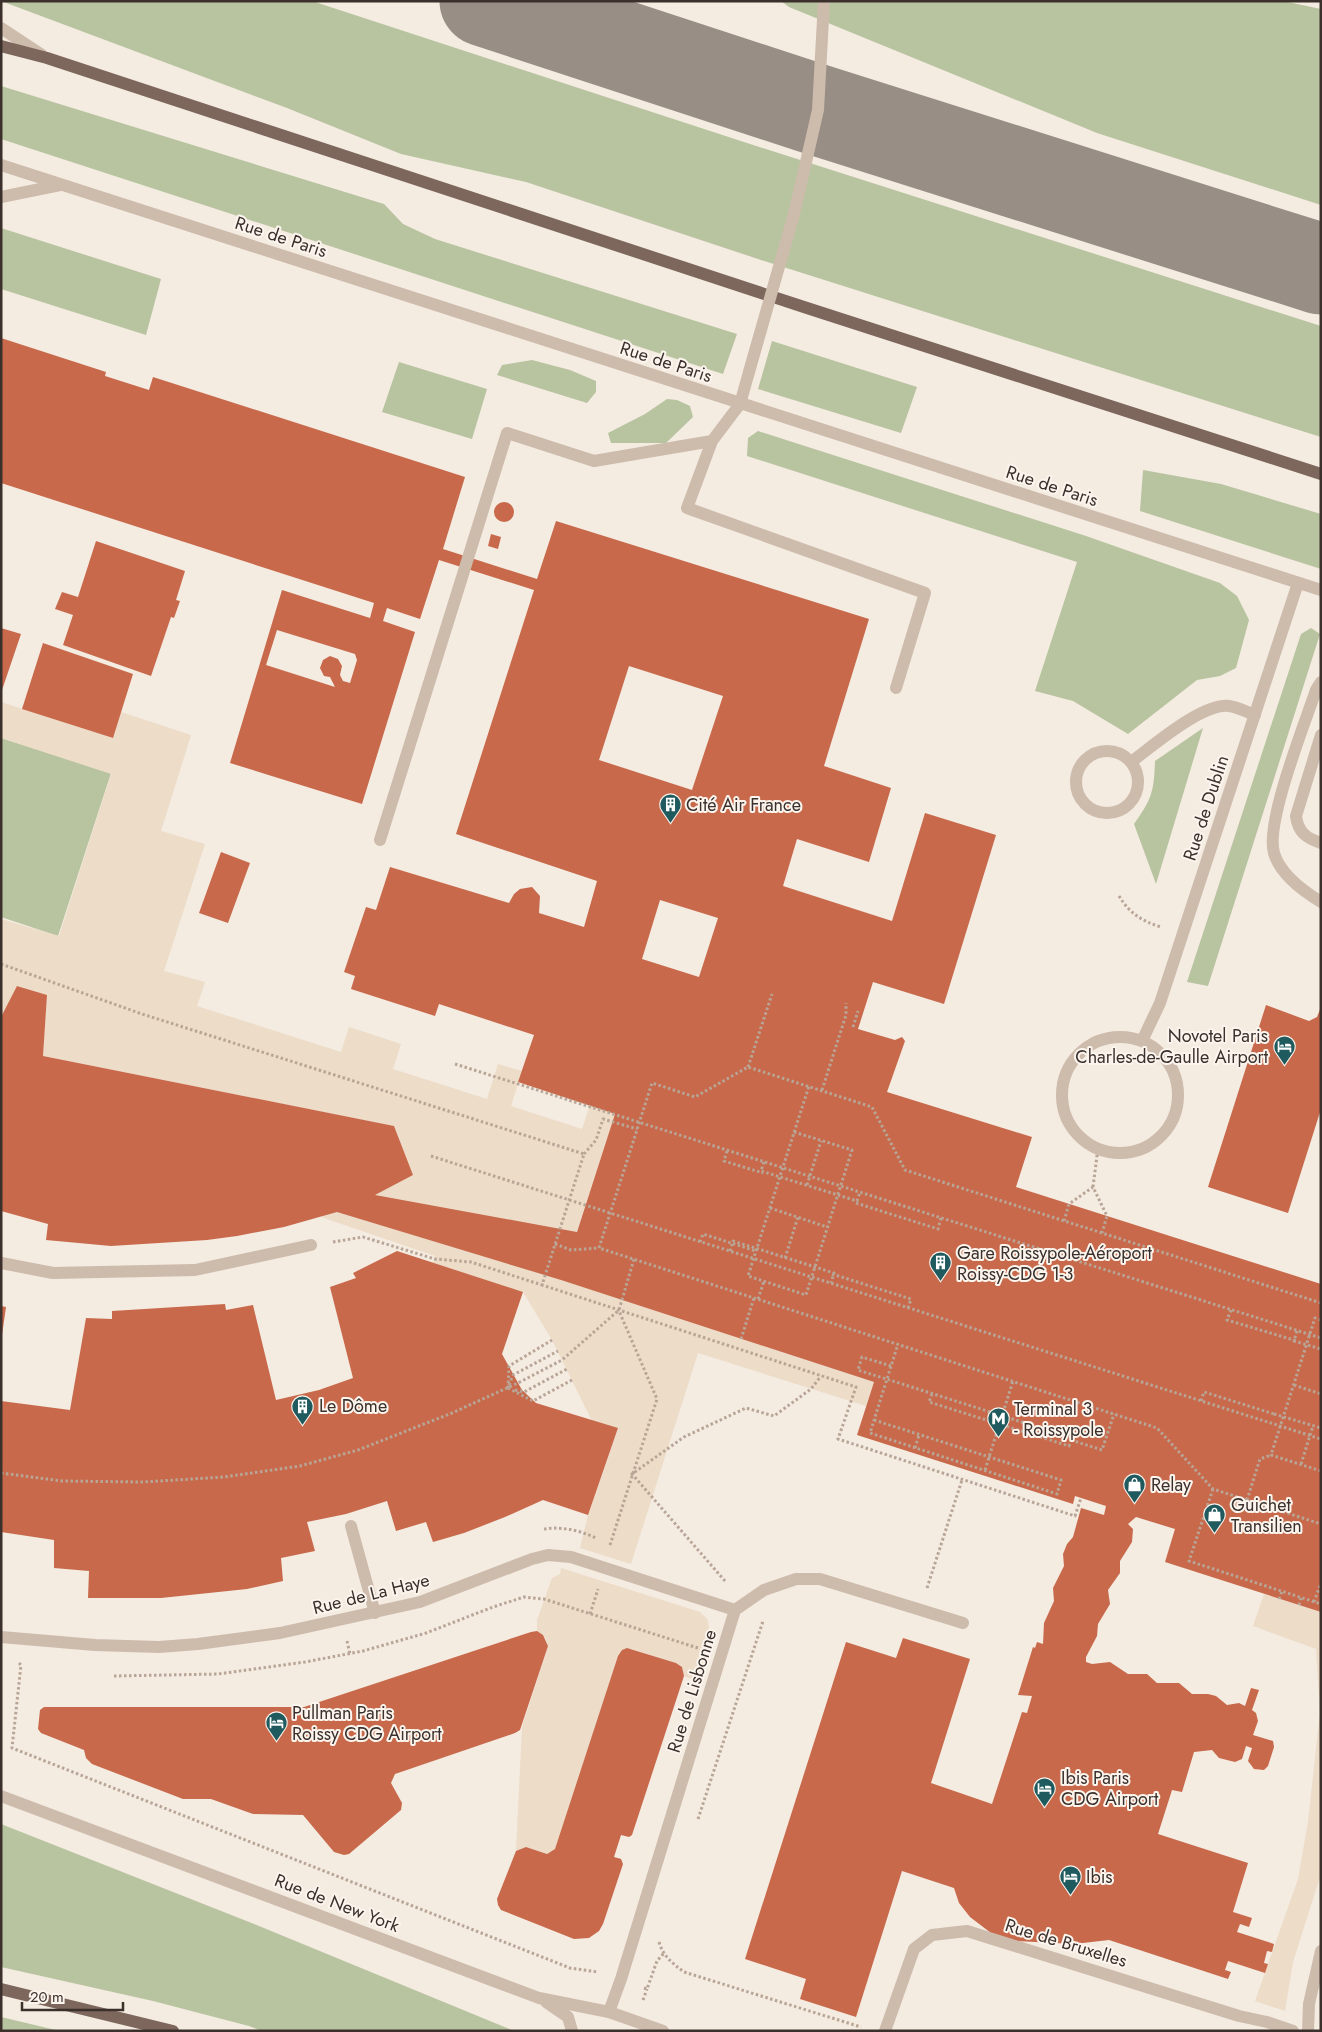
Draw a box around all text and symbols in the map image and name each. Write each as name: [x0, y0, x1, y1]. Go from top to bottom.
street label: Rue de Paris: [232, 210, 330, 264]
street label: Rue de Paris: [617, 335, 715, 389]
street label: Rue de Paris: [1003, 459, 1101, 513]
street label: Rue de Dublin: [1177, 752, 1235, 864]
place label: Cité Air France: [686, 792, 801, 818]
building icon: Cité Air France: [658, 793, 682, 824]
place label: Novotel Paris Charles-de-Gaulle Airport: [1075, 1023, 1269, 1070]
hotel icon: Novotel Paris Charles-de-Gaulle Airport: [1272, 1034, 1296, 1065]
place label: Gare Roissypole-Aéroport Roissy-CDG 1-3: [957, 1240, 1153, 1287]
building icon: Gare Roissypole-Aéroport Roissy-CDG 1-3: [929, 1251, 953, 1282]
place label: Le Dôme: [319, 1393, 387, 1419]
building icon: Le Dôme: [291, 1394, 315, 1425]
place label: Terminal 3 - Roissypole: [1014, 1396, 1104, 1443]
metro station icon: Terminal 3 - Roissypole: [986, 1407, 1010, 1438]
place label: Relay: [1151, 1472, 1191, 1498]
shop icon: Relay: [1123, 1473, 1147, 1504]
place label: Guichet Transilien: [1231, 1492, 1302, 1539]
shop icon: Guichet Transilien: [1203, 1503, 1227, 1534]
street label: Rue de La Haye: [310, 1567, 432, 1621]
street label: Rue de Lisbonne: [661, 1626, 723, 1756]
place label: Pullman Paris Roissy CDG Airport: [292, 1700, 442, 1747]
hotel icon: Pullman Paris Roissy CDG Airport: [264, 1711, 288, 1742]
place label: Ibis Paris CDG Airport: [1061, 1765, 1159, 1812]
hotel icon: Ibis Paris CDG Airport: [1033, 1776, 1057, 1807]
place label: Ibis: [1086, 1864, 1113, 1890]
hotel icon: Ibis: [1058, 1865, 1082, 1896]
street label: Rue de New York: [271, 1867, 403, 1939]
street label: Rue de Bruxelles: [1002, 1912, 1130, 1974]
scale bar: [22, 1980, 124, 2012]
text: 20 m: [30, 1986, 64, 2008]

